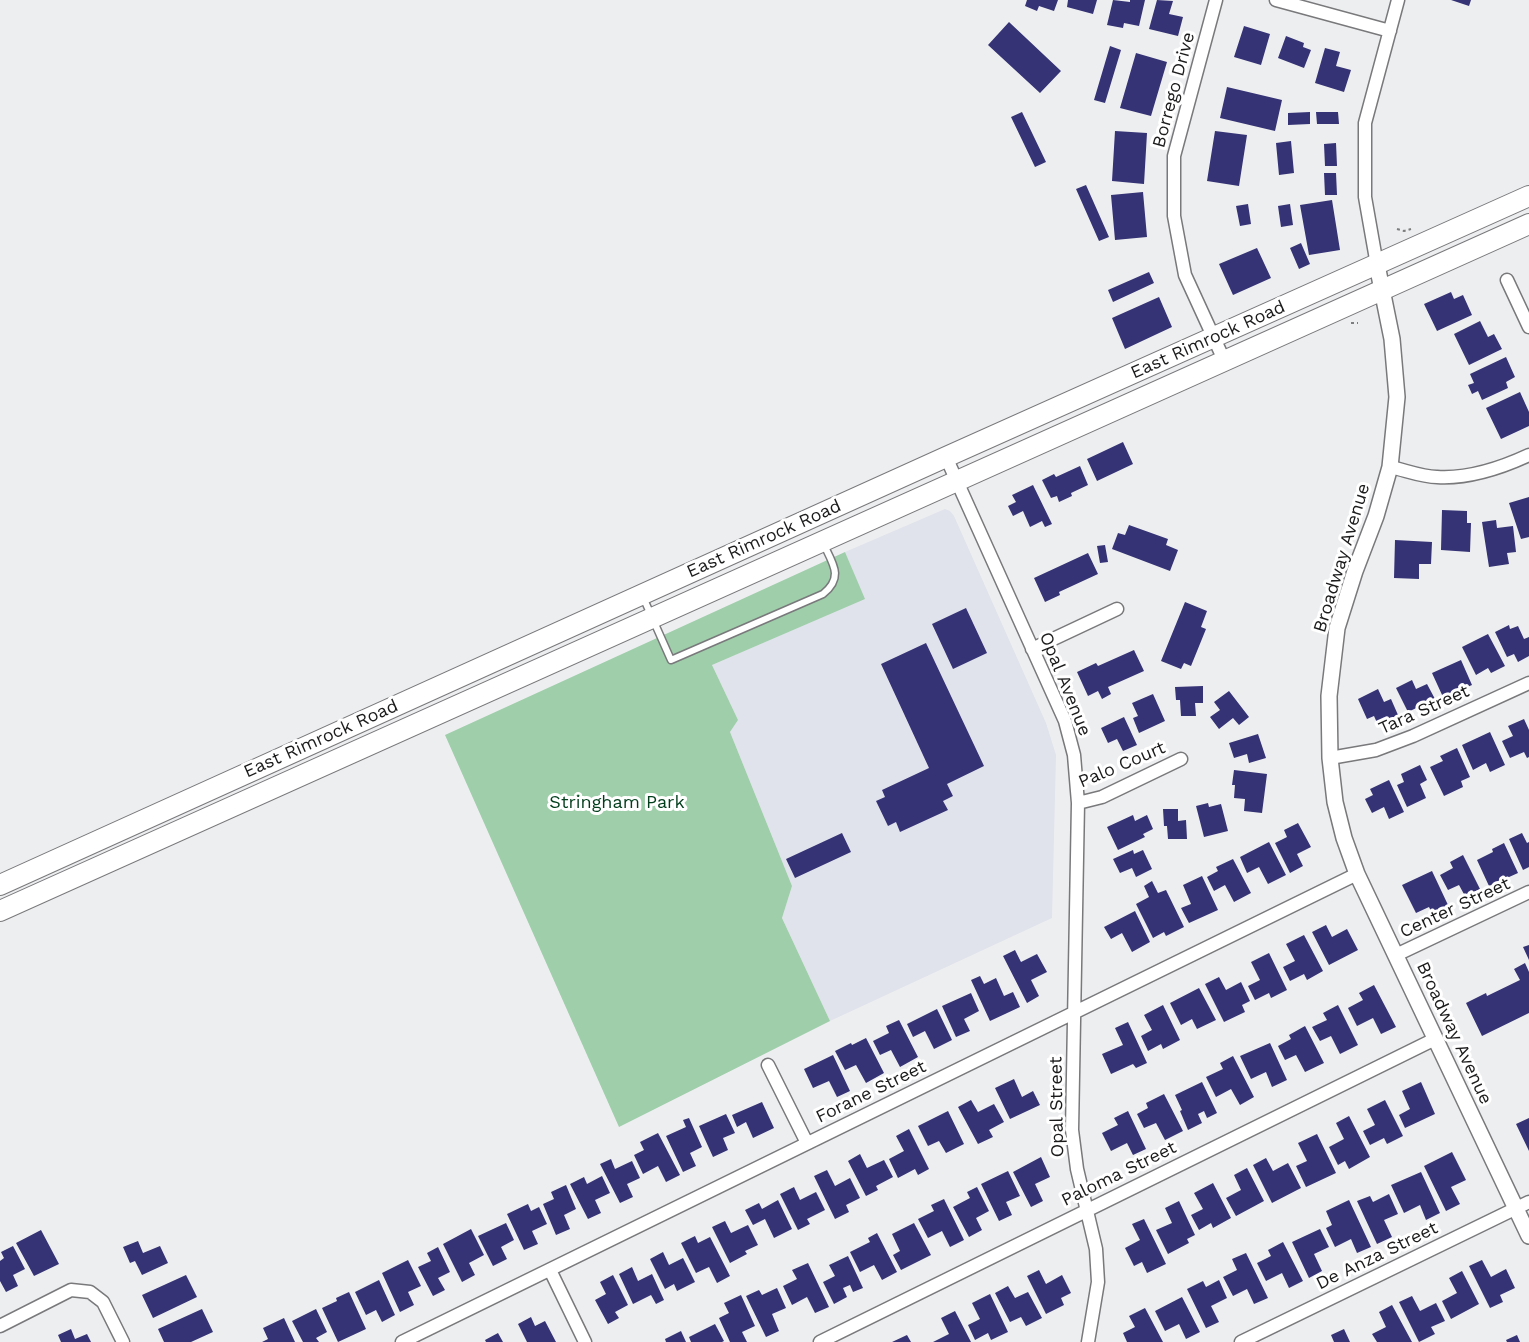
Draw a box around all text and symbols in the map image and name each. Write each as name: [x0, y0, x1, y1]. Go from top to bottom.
street label: Borrego Drive: [1148, 30, 1200, 150]
street label: East Rimrock Road: [1127, 296, 1289, 384]
street label: Broadway Avenue: [1309, 481, 1375, 635]
street label: East Rimrock Road: [683, 495, 845, 583]
street label: Opal Avenue: [1034, 629, 1096, 739]
street label: Tara Street: [1375, 680, 1473, 740]
street label: East Rimrock Road: [240, 695, 402, 783]
street label: Palo Court: [1075, 737, 1169, 793]
park label: Stringham Park: [549, 792, 685, 814]
street label: Center Street: [1396, 873, 1514, 943]
street label: Broadway Avenue: [1412, 958, 1496, 1108]
street label: Forane Street: [812, 1056, 930, 1128]
street label: Opal Street: [1045, 1056, 1069, 1158]
street label: Paloma Street: [1058, 1137, 1180, 1211]
street label: De Anza Street: [1313, 1217, 1441, 1295]

